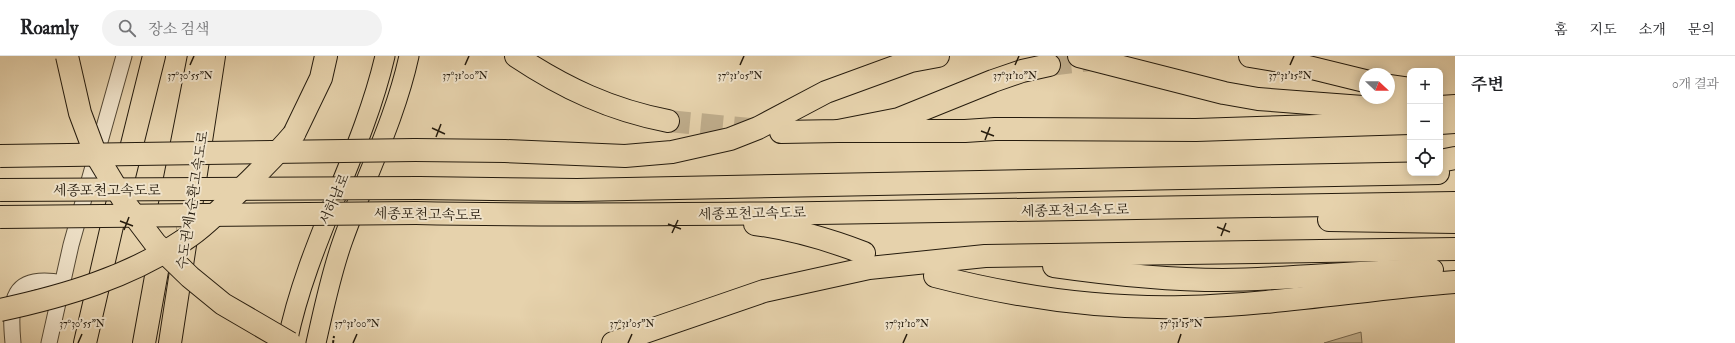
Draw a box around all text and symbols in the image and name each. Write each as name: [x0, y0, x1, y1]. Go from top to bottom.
search box: [102, 10, 382, 46]
text: Roamly: [20, 16, 78, 40]
icon: search: [116, 17, 138, 39]
text: 장소 검색: [148, 20, 209, 39]
text: 홈: [1554, 21, 1568, 38]
text: 지도: [1590, 21, 1617, 38]
text: 소개: [1639, 21, 1666, 38]
text: 문의: [1688, 21, 1715, 38]
north arrow: [1359, 68, 1395, 104]
map controls: [1407, 68, 1443, 176]
button: +: [1407, 68, 1443, 104]
text: 37°30'55"N: [167, 70, 213, 82]
text: 37°31'00"N: [442, 70, 488, 82]
text: 37°31'05"N: [718, 70, 762, 82]
text: 37°31'10"N: [993, 70, 1037, 82]
text: 37°31'15"N: [1268, 70, 1312, 82]
text: 주변: [1471, 74, 1504, 95]
text: 0개 결과: [1672, 76, 1719, 92]
button: −: [1407, 104, 1443, 140]
street label: 수도권제1순환고속도로: [173, 129, 212, 271]
button: locate: [1407, 140, 1443, 176]
street label: 서하남로: [316, 171, 353, 227]
street label: 세종포천고속도로: [53, 182, 162, 199]
street label: 세종포천고속도로: [1021, 201, 1130, 220]
street label: 세종포천고속도로: [698, 204, 807, 223]
street label: 세종포천고속도로: [374, 205, 483, 224]
text: 37°30'55"N: [59, 318, 105, 330]
text: 37°31'00"N: [334, 318, 380, 330]
text: 37°31'05"N: [610, 318, 654, 330]
text: 37°31'10"N: [885, 318, 929, 330]
text: 37°31'15"N: [1159, 318, 1203, 330]

